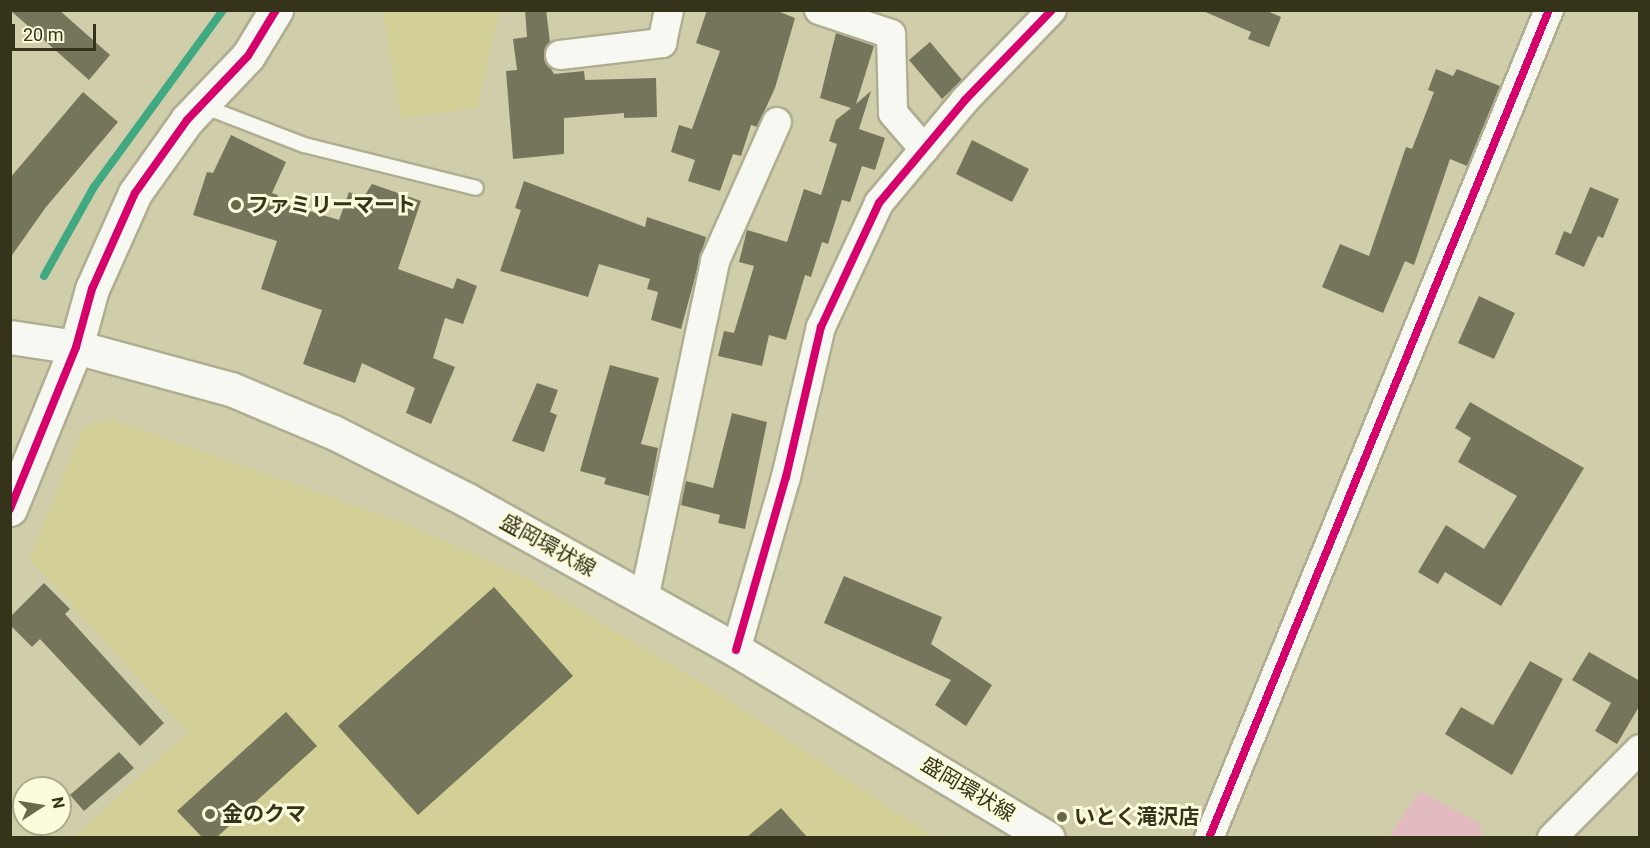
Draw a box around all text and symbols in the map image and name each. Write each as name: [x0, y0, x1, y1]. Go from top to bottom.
scale bar: [15, 12, 99, 50]
text: 20 m: [23, 24, 63, 45]
place label: ファミリーマート: [248, 192, 416, 218]
marker: ファミリーマート: [229, 198, 243, 212]
street label: 盛岡環状線: [496, 509, 600, 581]
street label: 盛岡環状線: [917, 751, 1019, 827]
north arrow: [12, 776, 72, 836]
text: N: [48, 795, 69, 810]
place label: 金のクマ: [222, 801, 306, 827]
place label: いとく滝沢店: [1074, 804, 1200, 830]
marker: 金のクマ: [203, 807, 217, 821]
marker: いとく滝沢店: [1055, 810, 1069, 824]

